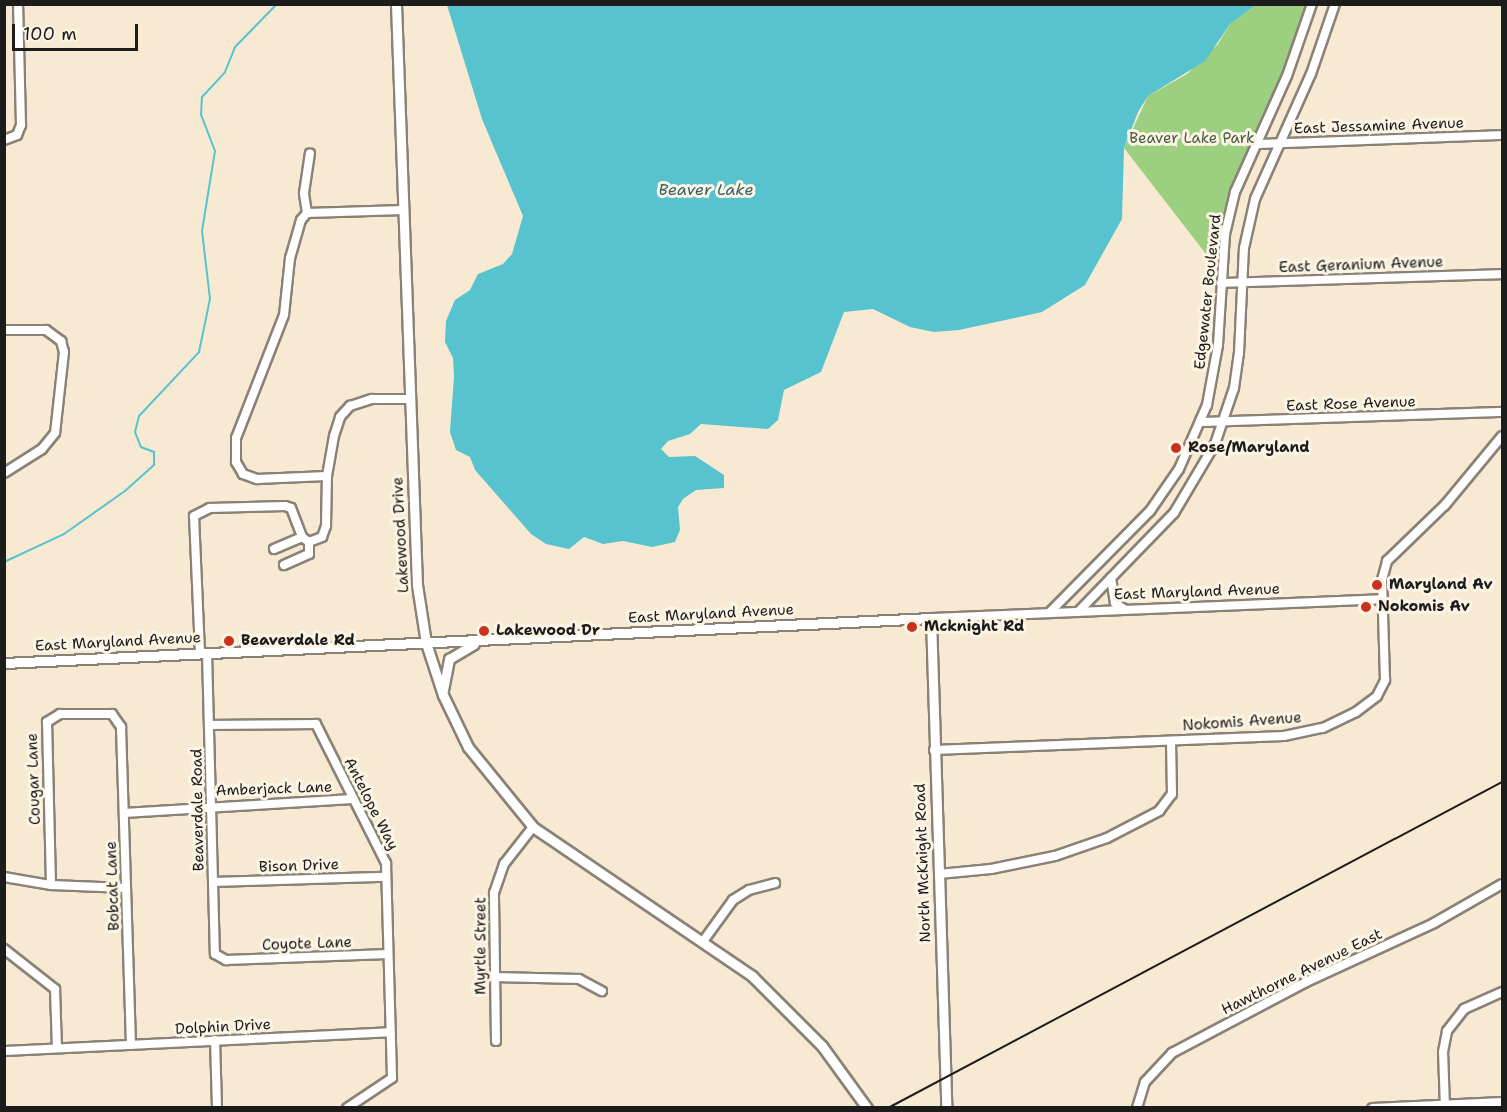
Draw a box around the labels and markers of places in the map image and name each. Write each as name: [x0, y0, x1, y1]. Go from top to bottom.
place label: Rose/Maryland: [1188, 439, 1310, 457]
marker: Rose/Maryland: [1169, 441, 1183, 455]
place label: Maryland Av: [1389, 576, 1493, 594]
marker: Maryland Av: [1370, 578, 1384, 592]
place label: Nokomis Av: [1378, 598, 1470, 616]
marker: Nokomis Av: [1359, 600, 1373, 614]
place label: Mcknight Rd: [924, 618, 1024, 636]
marker: Mcknight Rd: [905, 620, 919, 634]
place label: Lakewood Dr: [496, 622, 600, 640]
marker: Lakewood Dr: [477, 624, 491, 638]
place label: Beaverdale Rd: [241, 632, 355, 650]
marker: Beaverdale Rd: [222, 634, 236, 648]

